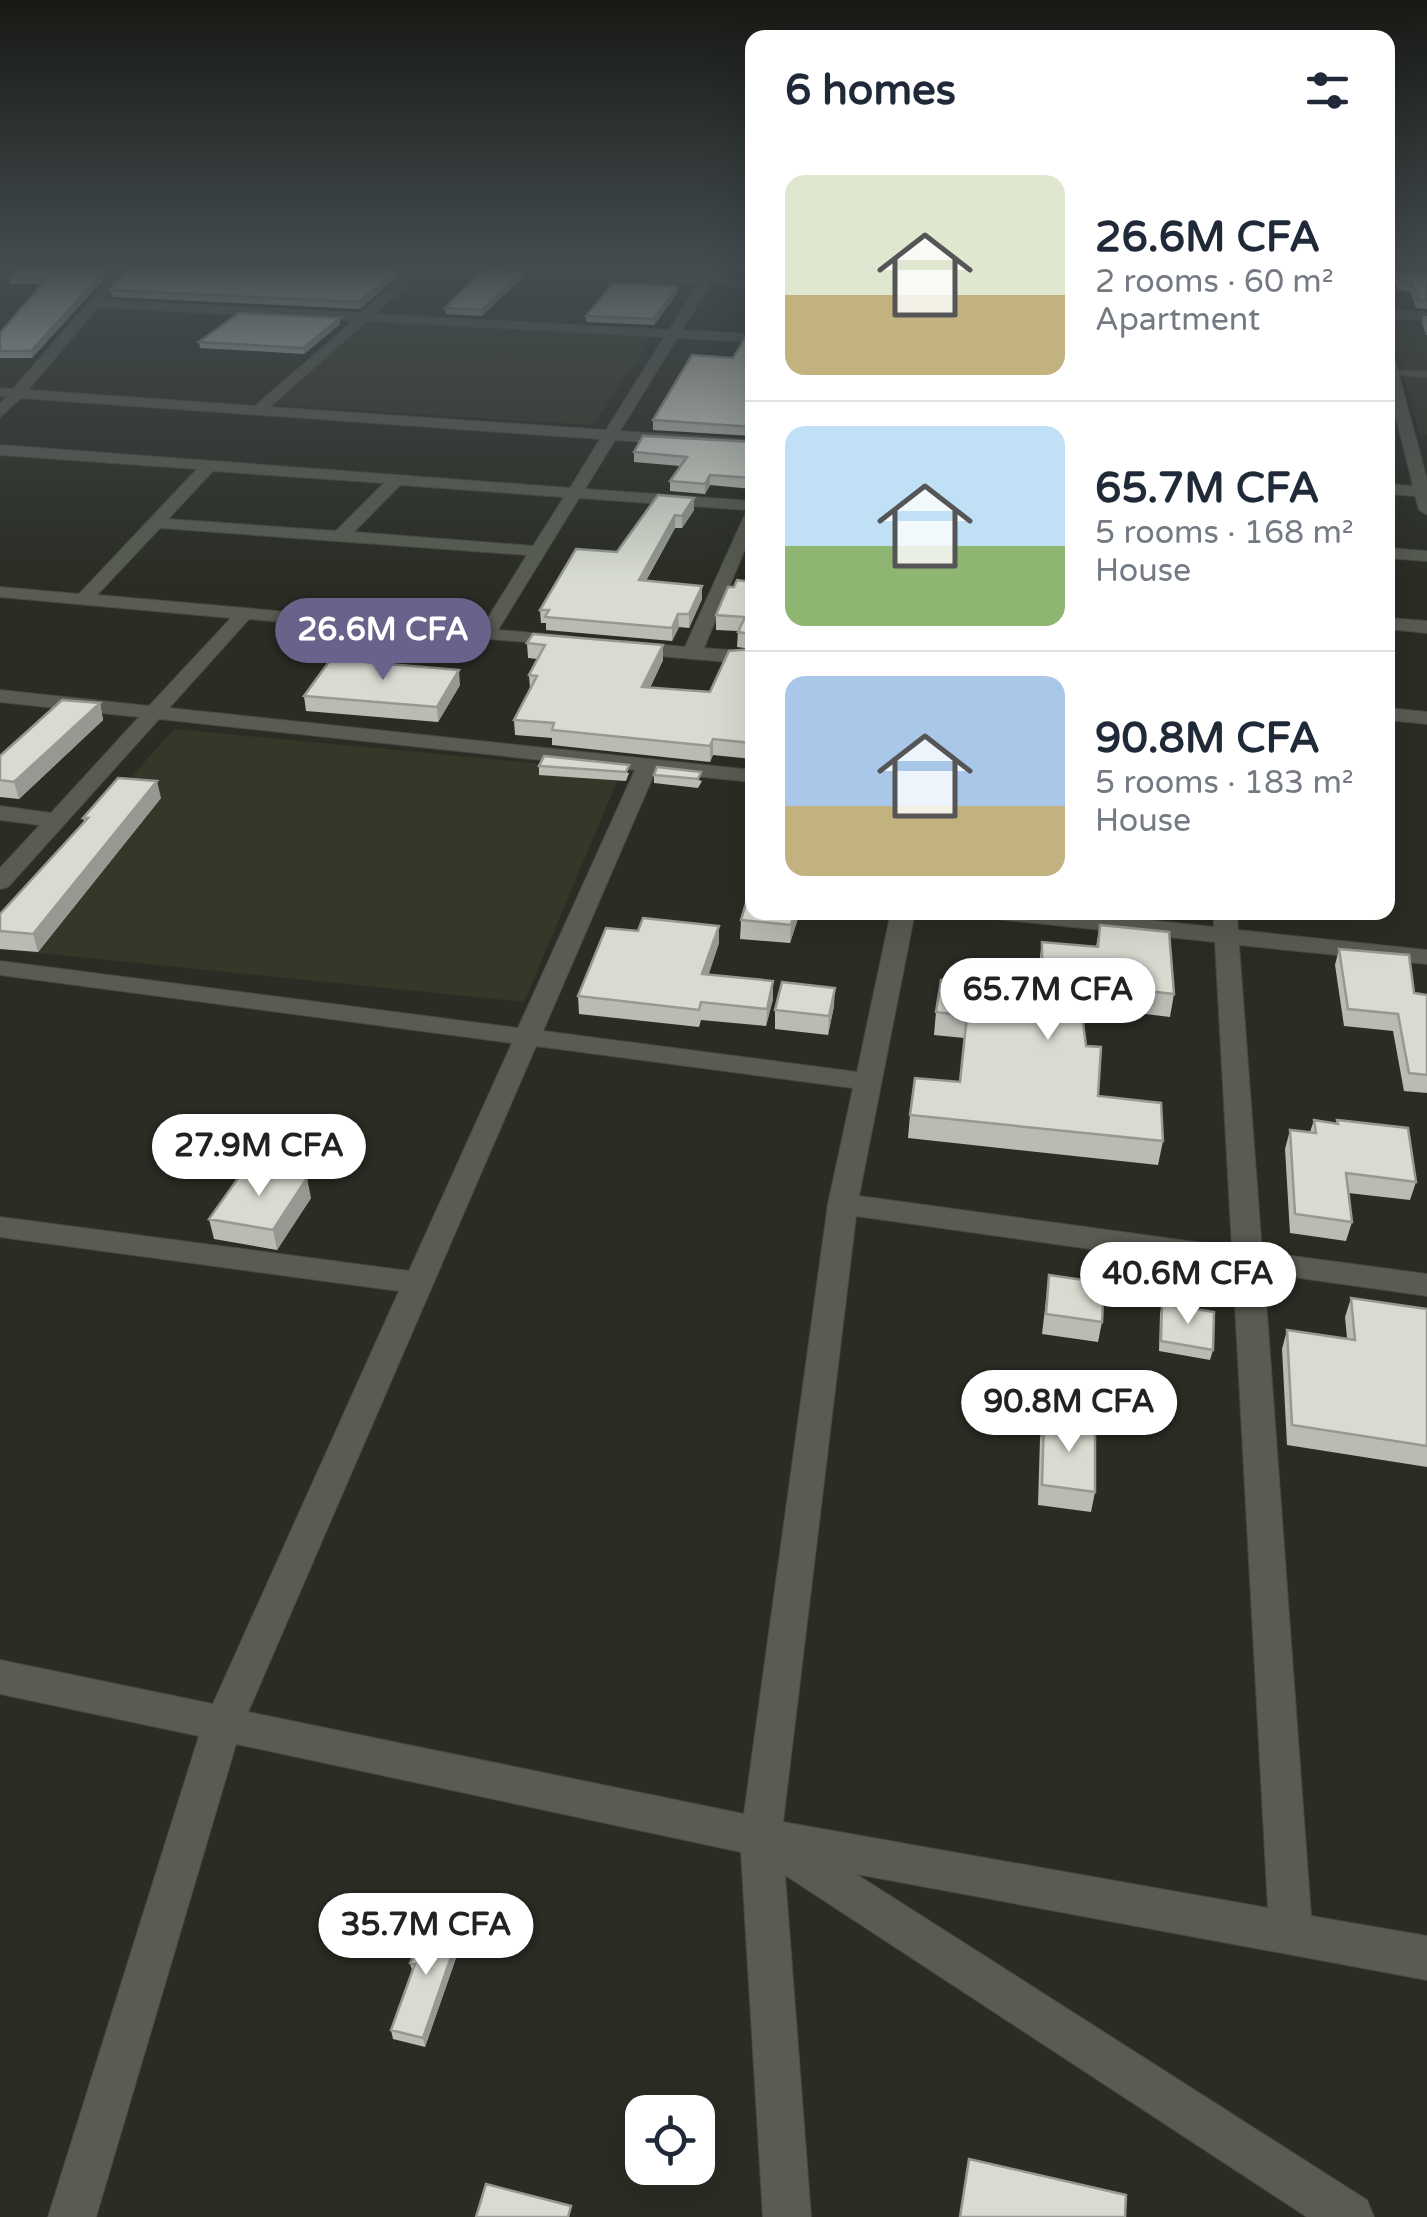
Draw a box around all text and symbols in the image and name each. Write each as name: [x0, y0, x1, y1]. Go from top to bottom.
icon: filters: [1300, 63, 1355, 118]
text: 6 homes: [785, 65, 956, 116]
text: 26.6M CFA: [1095, 212, 1320, 263]
icon: home: [865, 215, 985, 335]
text: 2 rooms · 60 m²: [1095, 263, 1334, 301]
text: Apartment: [1095, 301, 1260, 339]
text: 65.7M CFA: [1095, 463, 1320, 514]
icon: home: [865, 466, 985, 586]
text: 5 rooms · 168 m²: [1095, 514, 1354, 552]
text: House: [1095, 552, 1191, 590]
pin: 26.6M CFA: [269, 598, 497, 683]
text: 26.6M CFA: [297, 611, 469, 649]
text: 90.8M CFA: [1095, 713, 1320, 764]
icon: home: [865, 716, 985, 836]
text: 5 rooms · 183 m²: [1095, 764, 1354, 802]
text: House: [1095, 802, 1191, 840]
pin: 65.7M CFA: [934, 958, 1162, 1043]
text: 65.7M CFA: [962, 971, 1134, 1009]
pin: 27.9M CFA: [145, 1114, 373, 1199]
text: 27.9M CFA: [174, 1127, 344, 1165]
pin: 40.6M CFA: [1074, 1242, 1302, 1327]
text: 40.6M CFA: [1102, 1255, 1274, 1293]
pin: 90.8M CFA: [955, 1370, 1183, 1455]
text: 90.8M CFA: [983, 1383, 1155, 1421]
pin: 35.7M CFA: [312, 1893, 540, 1978]
text: 35.7M CFA: [340, 1906, 512, 1944]
map controls: [625, 2095, 715, 2185]
button: locate: [625, 2095, 715, 2185]

